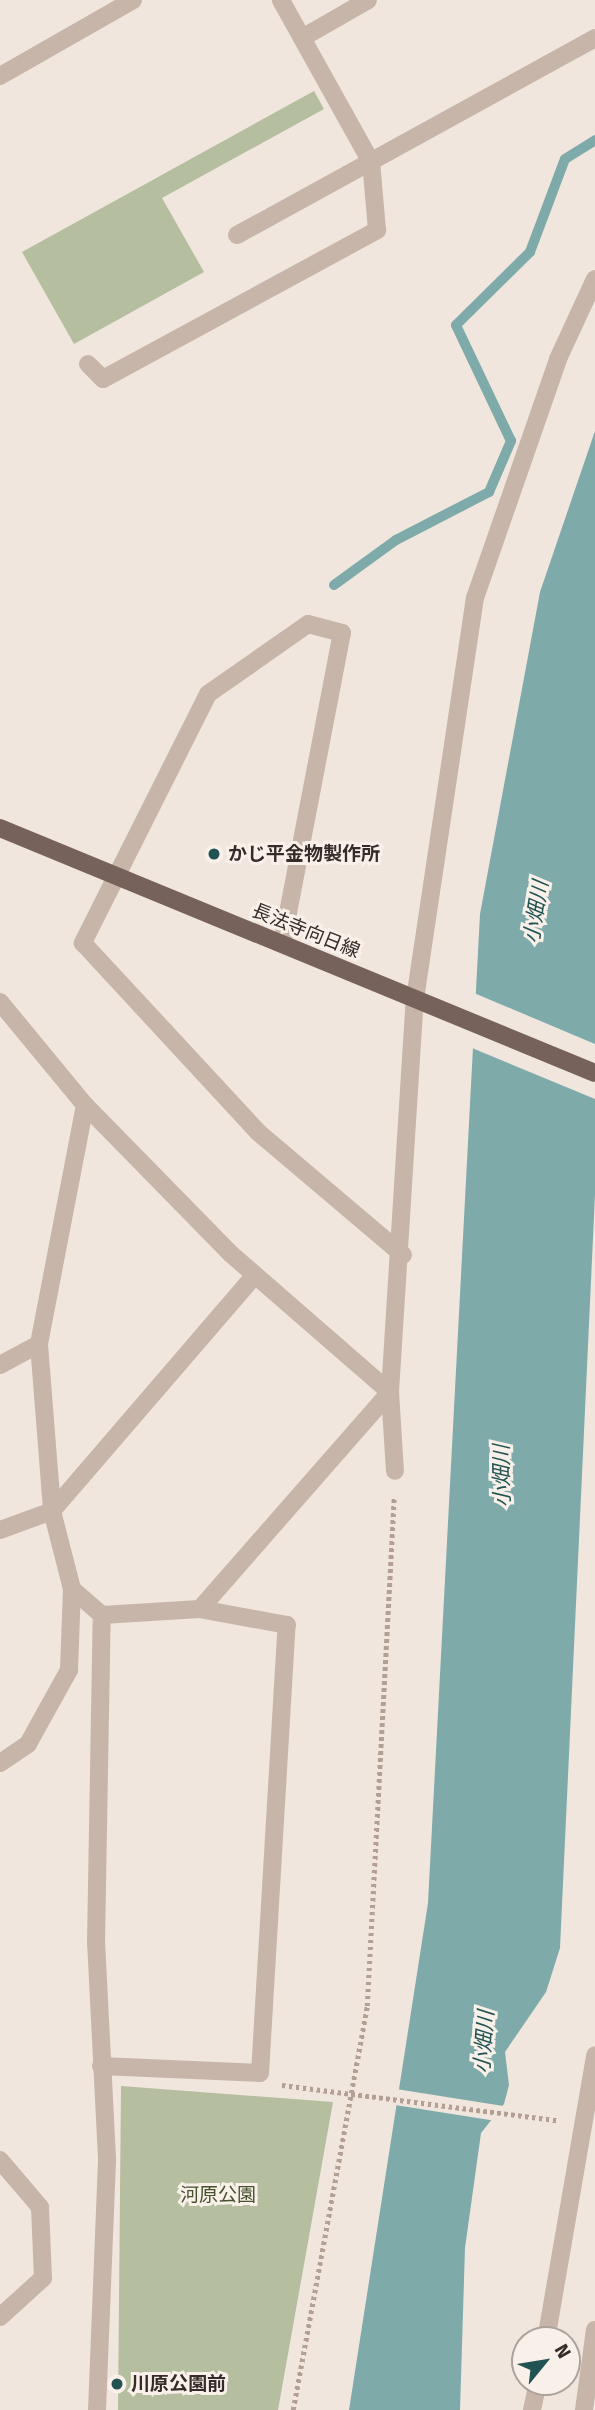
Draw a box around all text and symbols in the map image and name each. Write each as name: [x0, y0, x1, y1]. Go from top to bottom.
place label: かじ平金物製作所: [228, 843, 380, 865]
marker: かじ平金物製作所: [206, 846, 222, 862]
water label: 小畑川: [519, 879, 553, 945]
street label: 長法寺向日線: [249, 899, 363, 963]
water label: 小畑川: [489, 1444, 515, 1508]
water label: 小畑川: [469, 2010, 499, 2074]
park label: 河原公園: [180, 2184, 256, 2206]
north arrow: [511, 2326, 581, 2396]
text: N: [550, 2340, 576, 2362]
place label: 川原公園前: [131, 2373, 226, 2395]
marker: 川原公園前: [109, 2376, 125, 2392]

